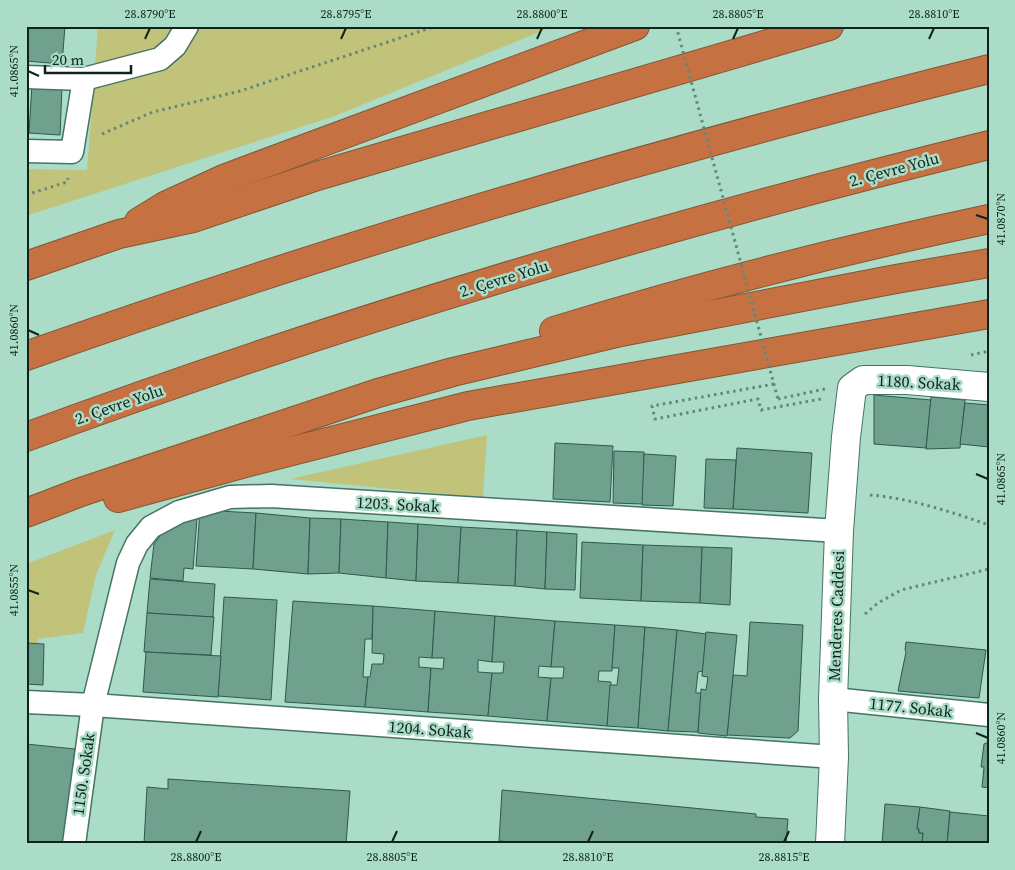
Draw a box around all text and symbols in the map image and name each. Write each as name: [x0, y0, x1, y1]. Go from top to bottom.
text: 28.8790°E: [125, 6, 175, 22]
text: 28.8795°E: [321, 6, 371, 22]
text: 28.8800°E: [517, 6, 567, 22]
text: 28.8805°E: [713, 6, 763, 22]
text: 28.8810°E: [909, 6, 959, 22]
scale bar: [45, 42, 131, 74]
text: 41.0865°N: [6, 45, 22, 97]
text: 20 m: [52, 49, 84, 70]
street label: 2. Çevre Yolu: [847, 146, 941, 192]
text: 41.0870°N: [993, 193, 1009, 245]
street label: 2. Çevre Yolu: [457, 254, 551, 302]
text: 41.0860°N: [6, 304, 22, 356]
street label: 1180. Sokak: [877, 369, 961, 395]
street label: 2. Çevre Yolu: [72, 379, 166, 429]
text: 41.0865°N: [993, 453, 1009, 505]
street label: 1203. Sokak: [356, 491, 440, 517]
street label: Menderes Caddesi: [823, 550, 849, 682]
text: 41.0855°N: [6, 564, 22, 616]
street label: 1177. Sokak: [869, 692, 954, 722]
text: 41.0860°N: [993, 712, 1009, 764]
street label: 1204. Sokak: [388, 715, 472, 743]
street label: 1150. Sokak: [66, 731, 100, 817]
text: 28.8800°E: [171, 849, 221, 865]
text: 28.8805°E: [367, 849, 417, 865]
text: 28.8810°E: [563, 849, 613, 865]
text: 28.8815°E: [759, 849, 809, 865]

